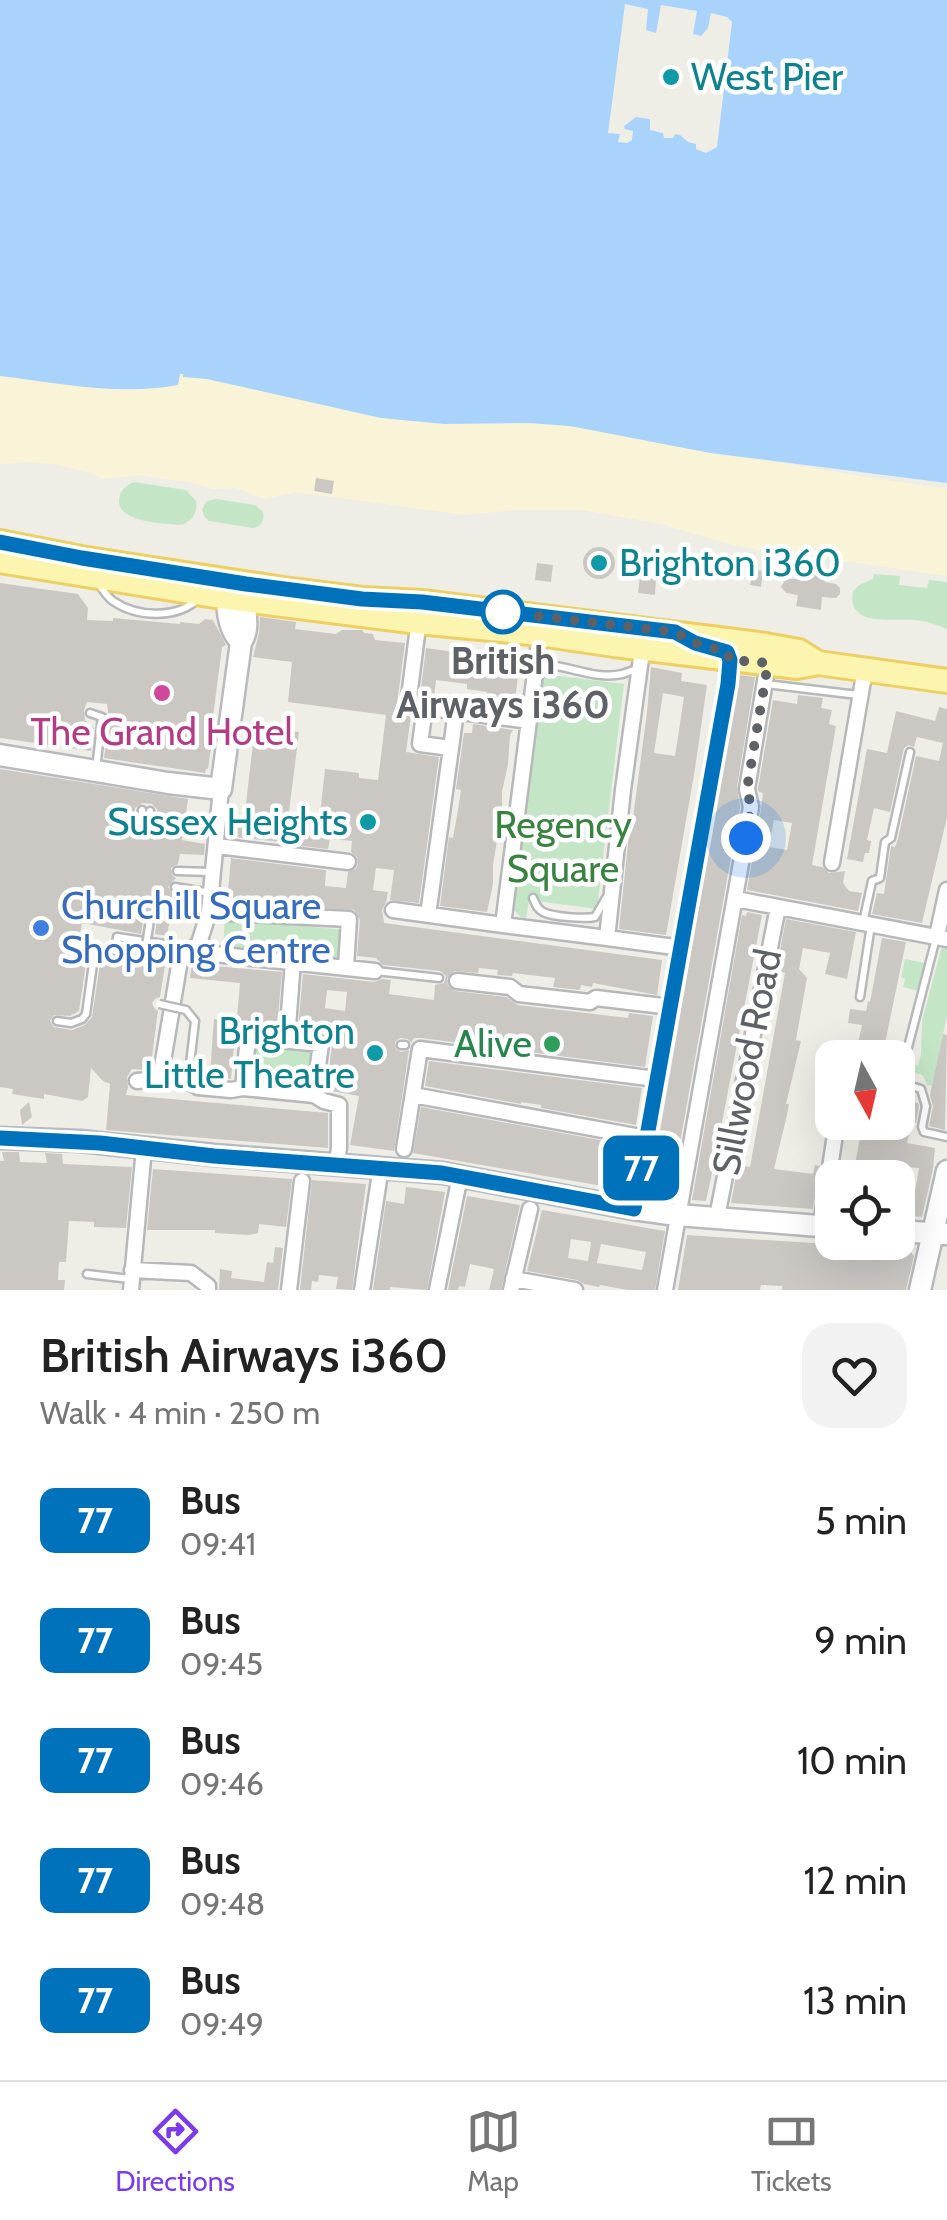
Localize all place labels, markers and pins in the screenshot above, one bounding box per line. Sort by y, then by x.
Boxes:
place label: West Pier [691,53,843,100]
marker: West Pier [660,66,682,88]
place label: Brighton i360 [619,539,841,586]
marker: Brighton i360 [588,552,610,574]
marker: British Airways i360 [482,591,524,633]
place label: British Airways i360 [396,637,610,728]
marker: The Grand Hotel [151,682,173,704]
place label: The Grand Hotel [31,708,293,755]
place label: Sussex Heights [107,798,348,845]
marker: Sussex Heights [357,811,379,833]
place label: Churchill Square Shopping Centre [61,882,331,973]
marker: Churchill Square Shopping Centre [30,917,52,939]
place label: Brighton Little Theatre [144,1007,355,1098]
place label: Alive [454,1020,532,1067]
marker: Alive [541,1033,563,1055]
marker: Brighton Little Theatre [364,1042,386,1064]

